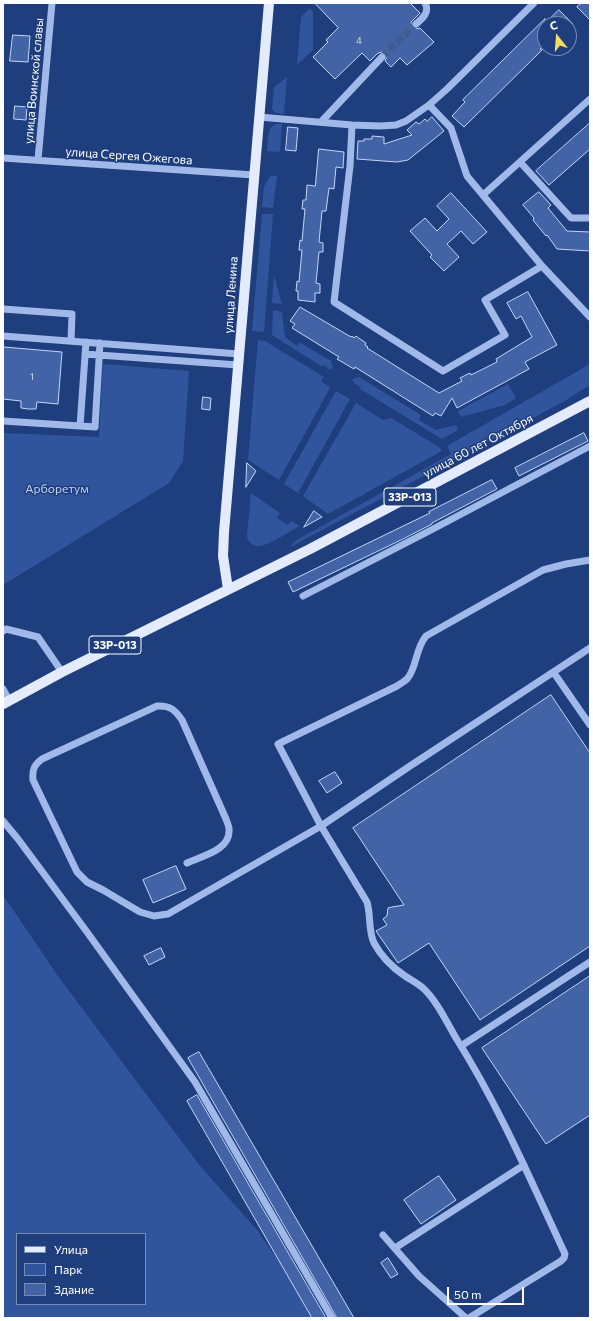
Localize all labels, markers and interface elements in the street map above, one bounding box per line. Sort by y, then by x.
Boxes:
north arrow [537,16,577,56]
street label: улица Воинской славы [21,17,47,145]
text: С [548,18,559,32]
house number: 4 [356,35,362,47]
street label: улица Сергея Ожегова [65,144,193,168]
street label: улица Ленина [221,256,241,334]
house number: 1 [30,371,34,383]
street label: улица 60 лет Октября [421,411,535,481]
park label: Арборетум [25,482,89,496]
road number: 33Р-013 [384,488,436,506]
road number: 33Р-013 [89,636,141,654]
legend [16,1233,146,1305]
text: Улица [54,1242,88,1256]
text: Парк [54,1262,83,1276]
scale bar [449,1279,526,1305]
text: Здание [54,1282,94,1296]
text: 50 m [454,1287,482,1301]

